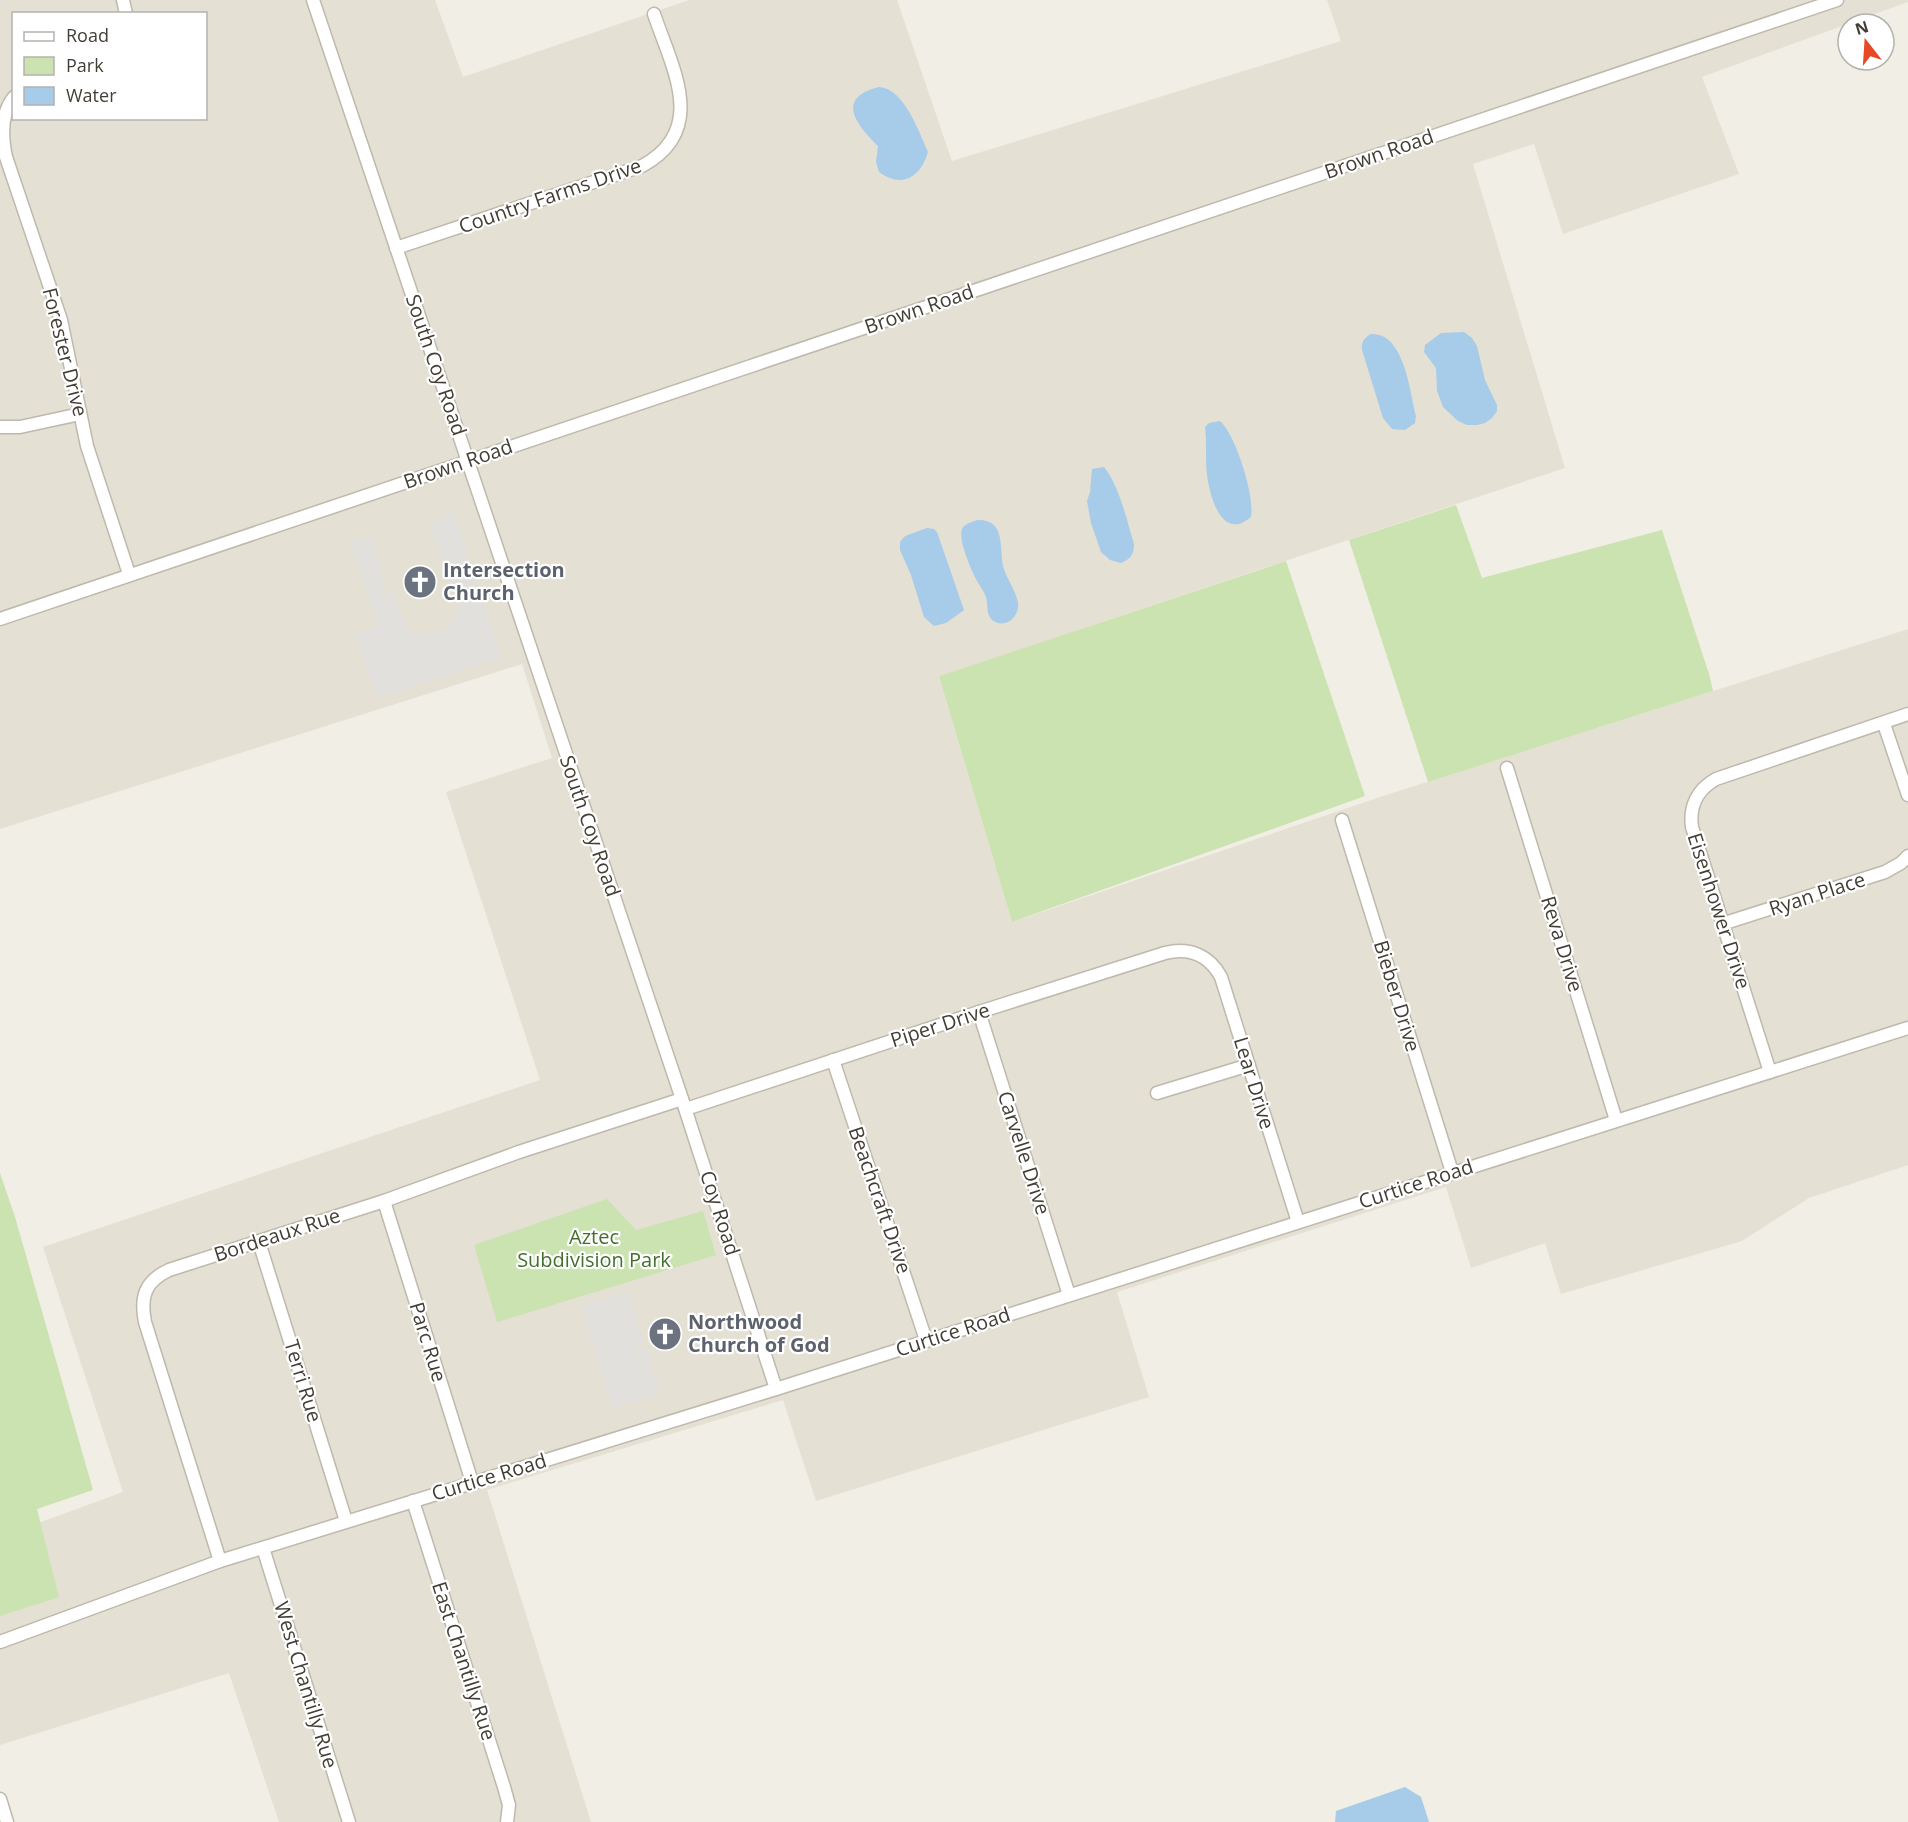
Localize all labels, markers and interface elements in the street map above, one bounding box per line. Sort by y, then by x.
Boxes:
legend [12,12,207,120]
north arrow [1836,12,1896,72]
text: N [1852,15,1871,40]
text: Road [66,23,109,47]
text: Park [66,53,104,77]
text: Water [66,83,117,107]
street label: Brown Road [1321,122,1437,185]
street label: Country Farms Drive [455,152,645,239]
street label: Brown Road [861,277,977,340]
street label: Forester Drive [36,285,95,419]
street label: South Coy Road [400,291,473,439]
street label: Brown Road [400,432,516,495]
place label: Intersection Church [443,556,565,606]
church icon: Intersection Church [402,564,438,600]
street label: South Coy Road [554,752,627,900]
street label: Eisenhower Drive [1682,829,1757,992]
street label: Ryan Place [1765,865,1869,922]
street label: Reva Drive [1535,893,1590,995]
street label: Bieber Drive [1368,937,1427,1055]
street label: Piper Drive [887,996,993,1053]
street label: Lear Drive [1228,1033,1281,1132]
street label: Carvelle Drive [992,1088,1057,1218]
street label: Beachcraft Drive [843,1123,918,1277]
street label: Curtice Road [1355,1152,1477,1215]
street label: Coy Road [694,1167,747,1259]
street label: Bordeaux Rue [210,1201,344,1268]
park label: Aztec Subdivision Park [517,1223,671,1273]
street label: Parc Rue [404,1299,453,1385]
street label: Curtice Road [892,1300,1014,1363]
place label: Northwood Church of God [688,1308,830,1358]
church icon: Northwood Church of God [647,1316,683,1352]
street label: Terri Rue [278,1336,329,1425]
street label: Curtice Road [428,1446,550,1507]
street label: East Chantilly Rue [426,1578,503,1744]
street label: West Chantilly Rue [268,1598,345,1772]

